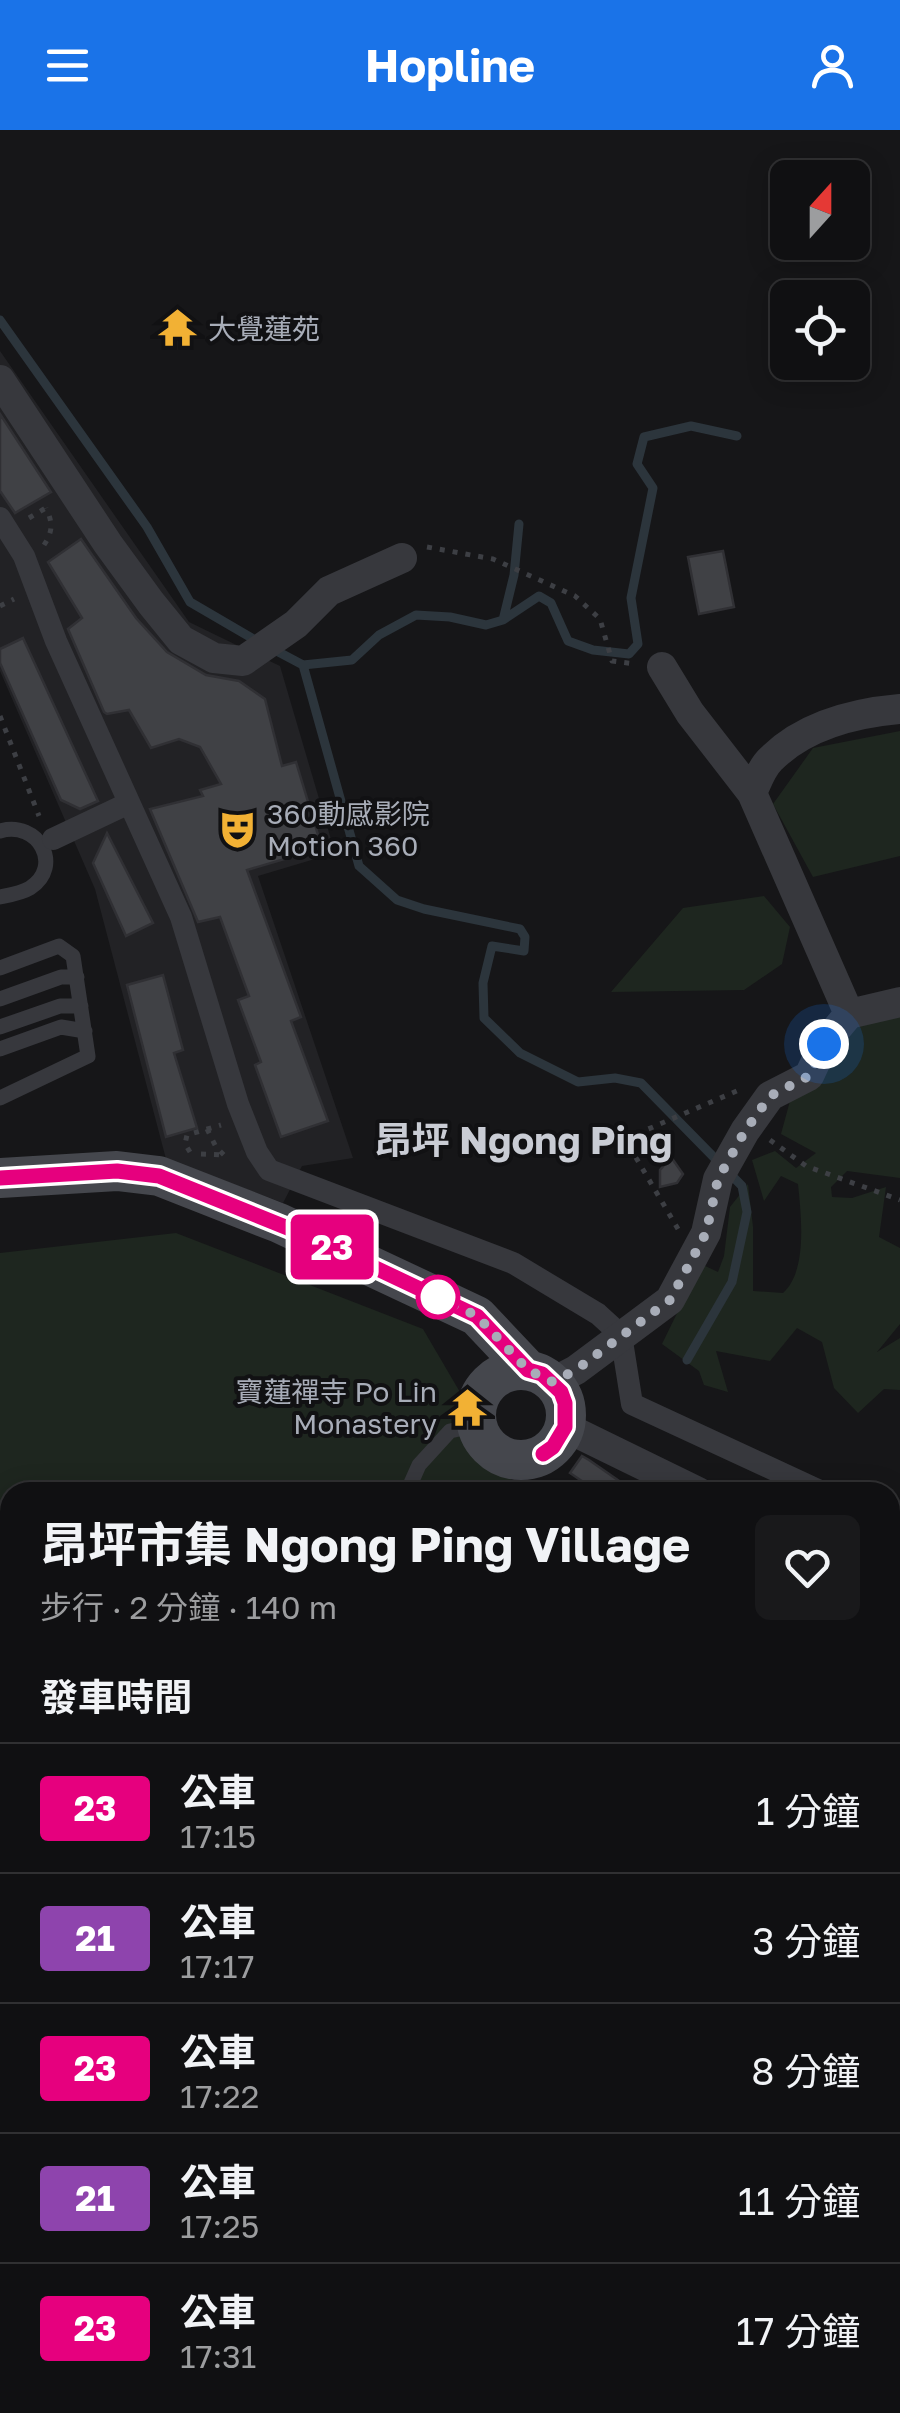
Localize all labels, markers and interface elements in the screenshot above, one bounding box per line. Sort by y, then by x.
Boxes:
icon: menu [40,38,95,93]
text: Hopline [365,38,535,92]
icon: person [805,38,860,93]
north arrow [770,160,870,260]
map controls [770,160,870,380]
button: locate [770,280,870,380]
temple icon: 大覺蓮苑 [157,307,199,349]
place label: 大覺蓮苑 [208,312,320,345]
place label: 360動感影院 Motion 360 [267,797,430,862]
theatre icon: 360動感影院 Motion 360 [216,808,258,850]
your location [799,1019,849,1069]
district label: 昂坪 Ngong Ping [374,1117,672,1163]
line badge: 23 [287,1214,377,1280]
text: 23 [311,1226,353,1268]
unlabelled marker [417,1276,459,1318]
place label: 寶蓮禪寺 Po Lin Monastery [235,1375,437,1440]
temple icon: 寶蓮禪寺 Po Lin Monastery [446,1386,488,1428]
text: 昂坪市集 Ngong Ping Village [40,1515,690,1573]
button: heart [755,1515,860,1620]
text: 步行 · 2 分鐘 · 140 m [40,1588,337,1626]
text: 發車時間 [40,1674,192,1719]
text: 公車 [180,1769,256,1814]
text: 23 [74,1787,116,1829]
text: 1 分鐘 [756,1788,860,1833]
text: 17:15 [180,1817,256,1855]
text: 公車 [180,1899,256,1944]
text: 21 [75,1917,115,1959]
text: 3 分鐘 [752,1918,860,1963]
text: 17:17 [180,1947,255,1985]
text: 公車 [180,2029,256,2074]
text: 23 [74,2047,116,2089]
text: 8 分鐘 [751,2048,860,2093]
text: 17:22 [180,2077,259,2115]
text: 公車 [180,2159,256,2204]
text: 21 [75,2177,115,2219]
text: 11 分鐘 [738,2178,860,2223]
text: 17:25 [180,2207,259,2245]
text: 公車 [180,2289,256,2334]
text: 23 [74,2307,116,2349]
text: 17 分鐘 [736,2308,860,2353]
text: 17:31 [180,2337,256,2375]

